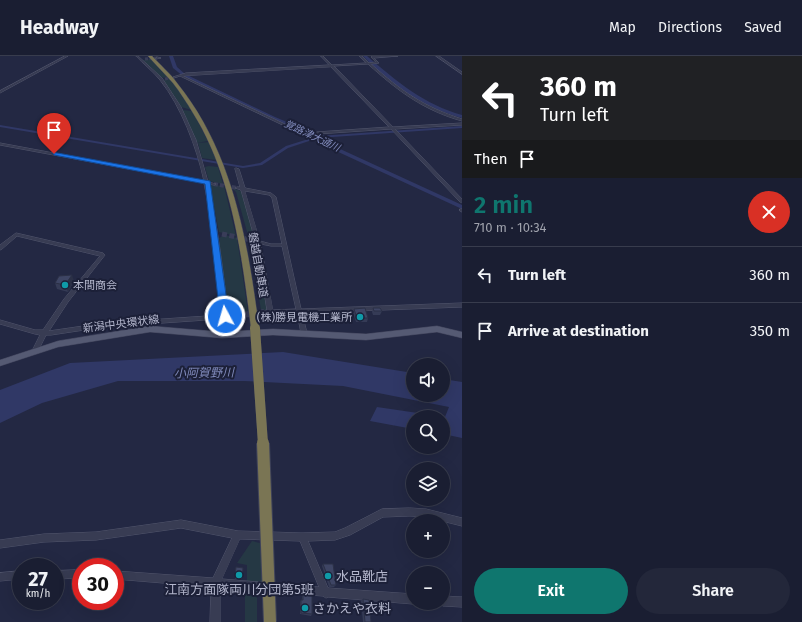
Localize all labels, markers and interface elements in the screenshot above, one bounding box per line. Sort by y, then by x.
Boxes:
text: Headway [20,16,99,39]
text: Map [609,19,636,36]
text: Directions [658,19,722,36]
text: Saved [744,19,782,36]
text: 360 m [540,70,617,103]
icon: left [474,72,526,124]
text: Turn left [540,104,609,126]
pin [37,113,71,154]
water label: 覚路津大通川 [282,118,343,155]
icon: arrive [43,119,65,141]
icon: arrive [516,148,538,170]
text: Then [474,150,508,168]
text: 2 min [474,191,533,219]
button: close [748,191,790,233]
text: 710 m · 10:34 [474,220,546,235]
street label: 磐越自動車道 [246,231,270,299]
icon: left [474,264,496,286]
text: Turn left [508,266,566,284]
text: 360 m [749,266,790,284]
place label: 本間商会 [73,279,117,292]
marker: 本間商会 [60,280,70,290]
position arrow [204,295,246,337]
place label: (株)勝見電機工業所 [257,311,353,324]
marker: (株)勝見電機工業所 [355,312,365,322]
street label: 新潟中央環状線 [82,313,160,335]
icon: arrive [474,320,496,342]
text: Arrive at destination [508,322,649,340]
text: 350 m [750,322,790,340]
map controls [406,358,450,610]
button: sound [406,358,450,402]
water label: 小阿賀野川 [174,365,236,381]
button: search [406,410,450,454]
button: layers [406,462,450,506]
button: + [406,514,450,558]
speed limit sign: 30 [72,558,124,610]
button: − [406,566,450,610]
text: 27 [28,567,48,591]
button: Exit [474,568,628,614]
button: Share [636,568,790,614]
place label: 水品靴店 [336,569,388,584]
marker: 江南方面隊両川分団第5班 [234,570,244,580]
marker: 水品靴店 [323,571,333,581]
place label: 江南方面隊両川分団第5班 [164,582,314,597]
text: km/h [26,588,50,600]
place label: さかえや衣料 [313,601,391,616]
marker: さかえや衣料 [300,603,310,613]

